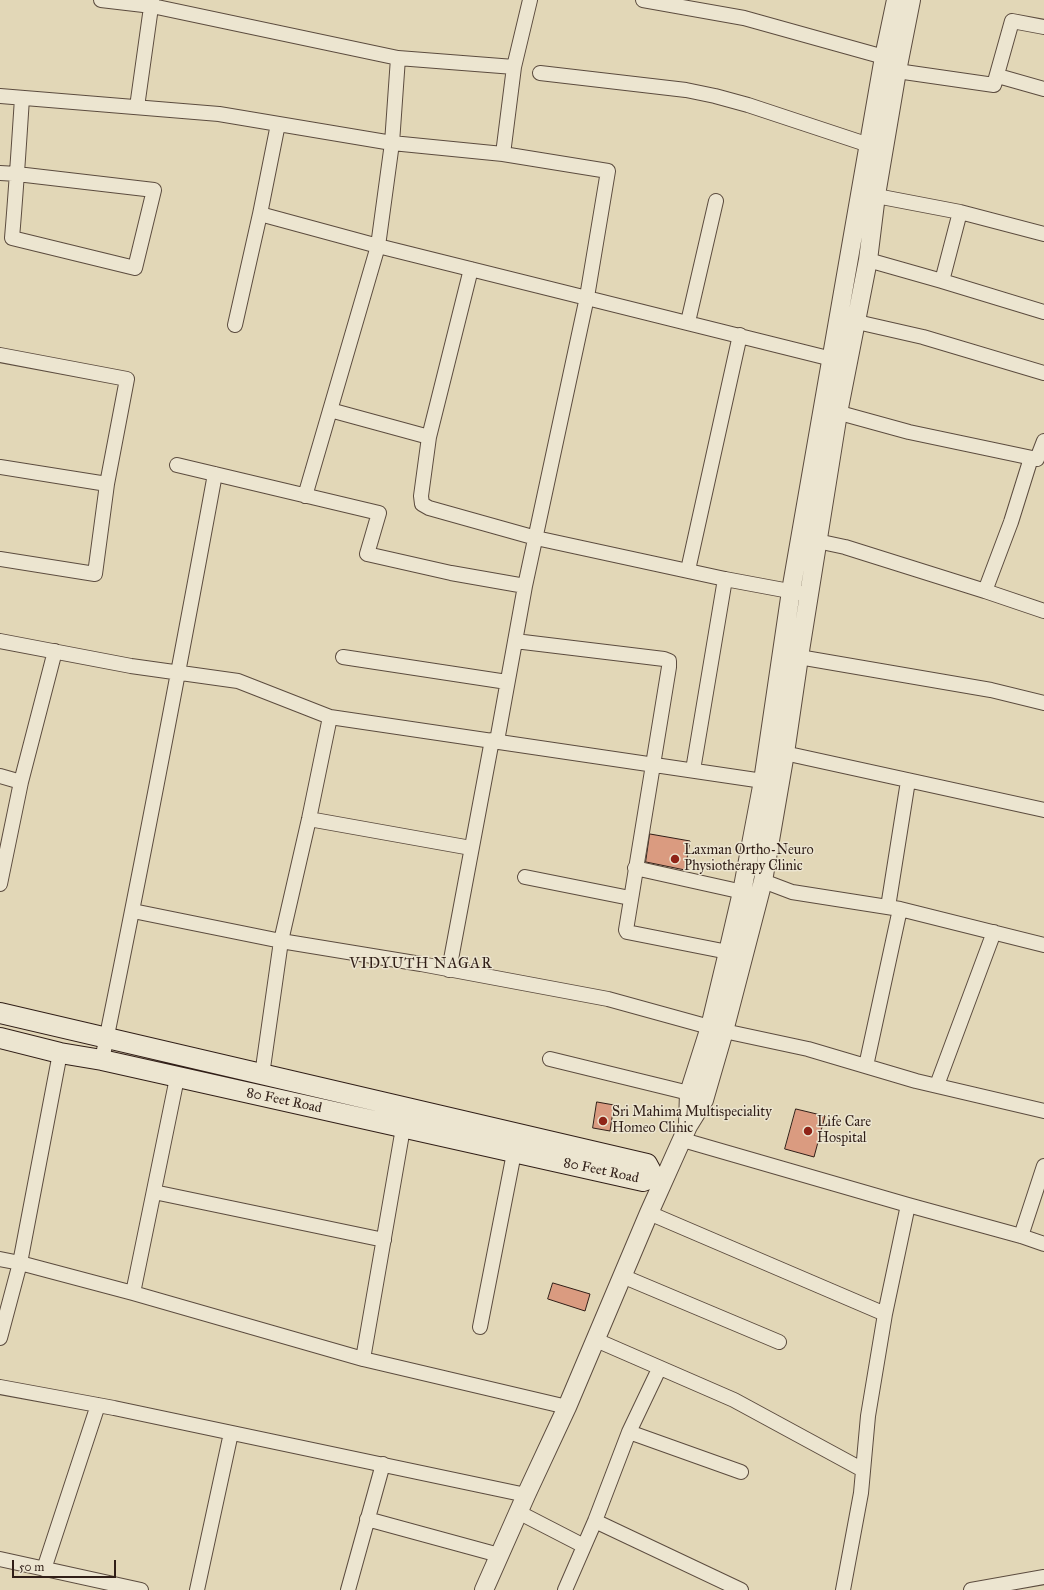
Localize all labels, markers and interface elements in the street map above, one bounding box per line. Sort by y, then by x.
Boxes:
place label: Laxman Ortho-Neuro Physiotherapy Clinic [684,843,814,876]
marker: Laxman Ortho-Neuro Physiotherapy Clinic [669,853,681,865]
district label: VIDYUTH NAGAR [349,955,493,973]
street label: 80 Feet Road [245,1085,323,1117]
place label: Sri Mahima Multispeciality Homeo Clinic [612,1105,772,1138]
marker: Sri Mahima Multispeciality Homeo Clinic [597,1115,609,1127]
place label: Life Care Hospital [817,1115,871,1148]
marker: Life Care Hospital [802,1125,814,1137]
street label: 80 Feet Road [562,1155,640,1187]
scale bar [14,1552,118,1578]
text: 50 m [19,1560,44,1574]

